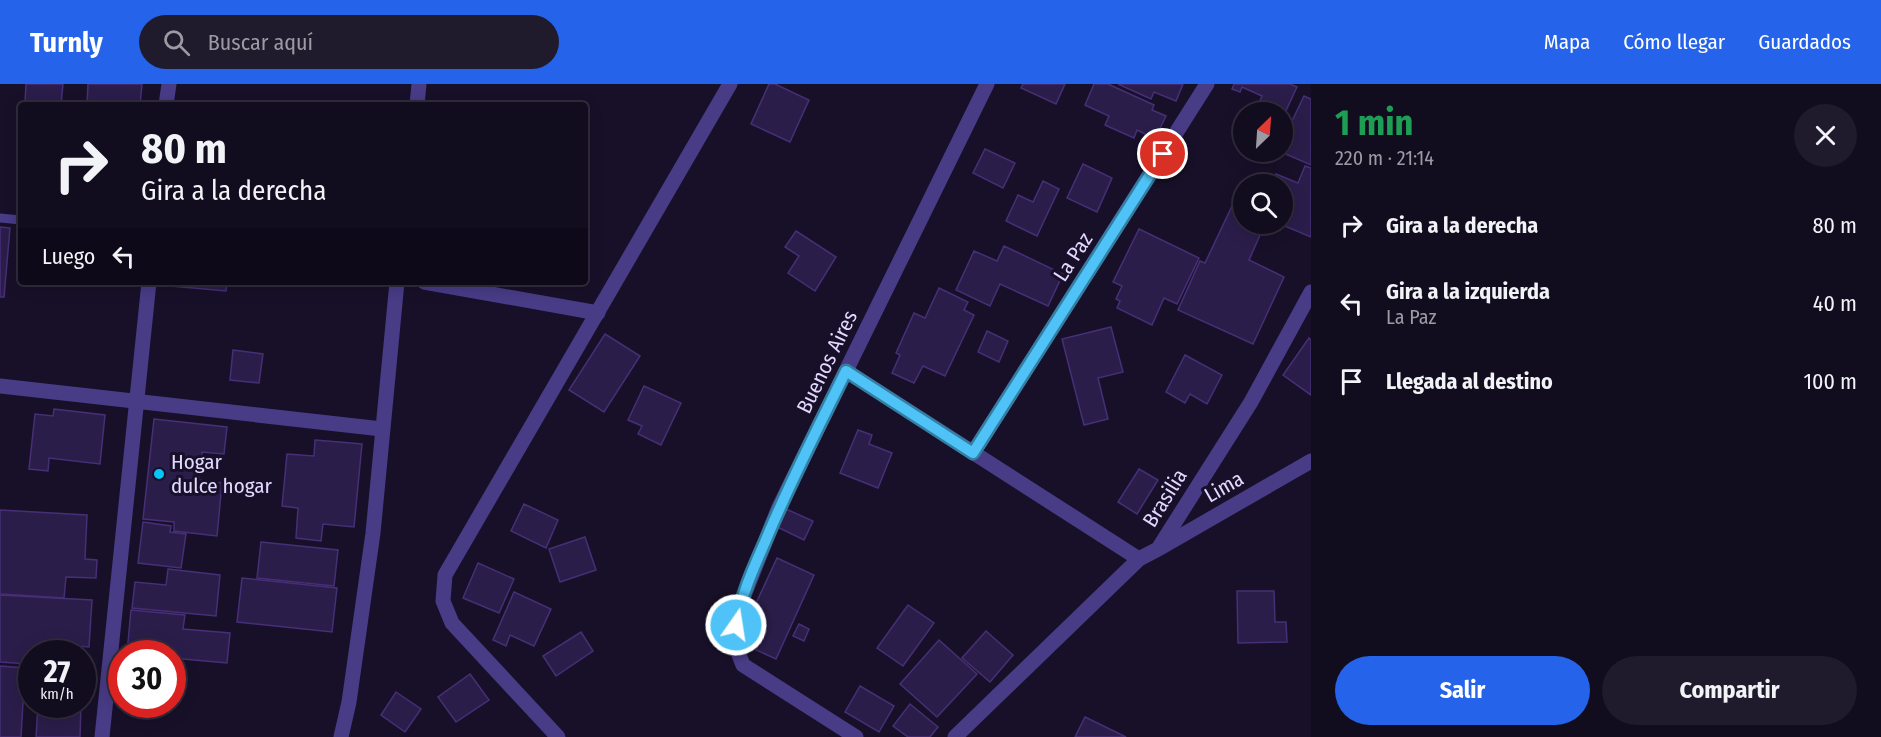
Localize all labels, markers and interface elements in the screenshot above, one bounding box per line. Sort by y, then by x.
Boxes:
search box [139,15,559,69]
text: Turnly [30,26,103,59]
icon: search [160,26,193,59]
text: Buscar aquí [208,29,313,56]
text: Mapa [1544,29,1590,55]
text: Cómo llegar [1623,29,1725,55]
text: Guardados [1758,29,1851,55]
text: 1 min [1335,101,1413,145]
north arrow [1233,102,1293,162]
map controls [1233,102,1293,234]
button: close [1794,104,1857,167]
text: 80 m [141,124,227,174]
icon: right [42,126,120,204]
pin [1137,128,1188,179]
icon: arrive [1146,137,1179,170]
text: 220 m · 21:14 [1335,146,1434,170]
button: search [1233,174,1293,234]
text: Gira a la derecha [141,175,326,207]
icon: right [1335,209,1368,242]
text: Gira a la derecha [1386,212,1538,239]
text: 80 m [1812,212,1857,239]
street label: La Paz [1048,228,1098,286]
icon: left [107,240,140,273]
text: Luego [42,243,95,270]
text: Gira a la izquierda [1386,278,1550,305]
icon: left [1335,287,1368,320]
text: 40 m [1813,290,1857,317]
text: La Paz [1386,305,1436,329]
street label: Buenos Aires [791,306,863,418]
icon: arrive [1335,365,1368,398]
text: Llegada al destino [1386,368,1553,395]
text: 100 m [1803,368,1857,395]
place label: Hogar dulce hogar [171,449,272,499]
street label: Brasilia [1137,464,1193,532]
street label: Lima [1200,465,1248,509]
marker: Hogar dulce hogar [152,467,166,481]
position arrow [704,593,768,657]
speed limit sign: 30 [108,640,186,718]
text: 27 [44,654,70,690]
button: Salir [1335,656,1590,725]
button: Compartir [1602,656,1857,725]
text: km/h [40,685,74,703]

